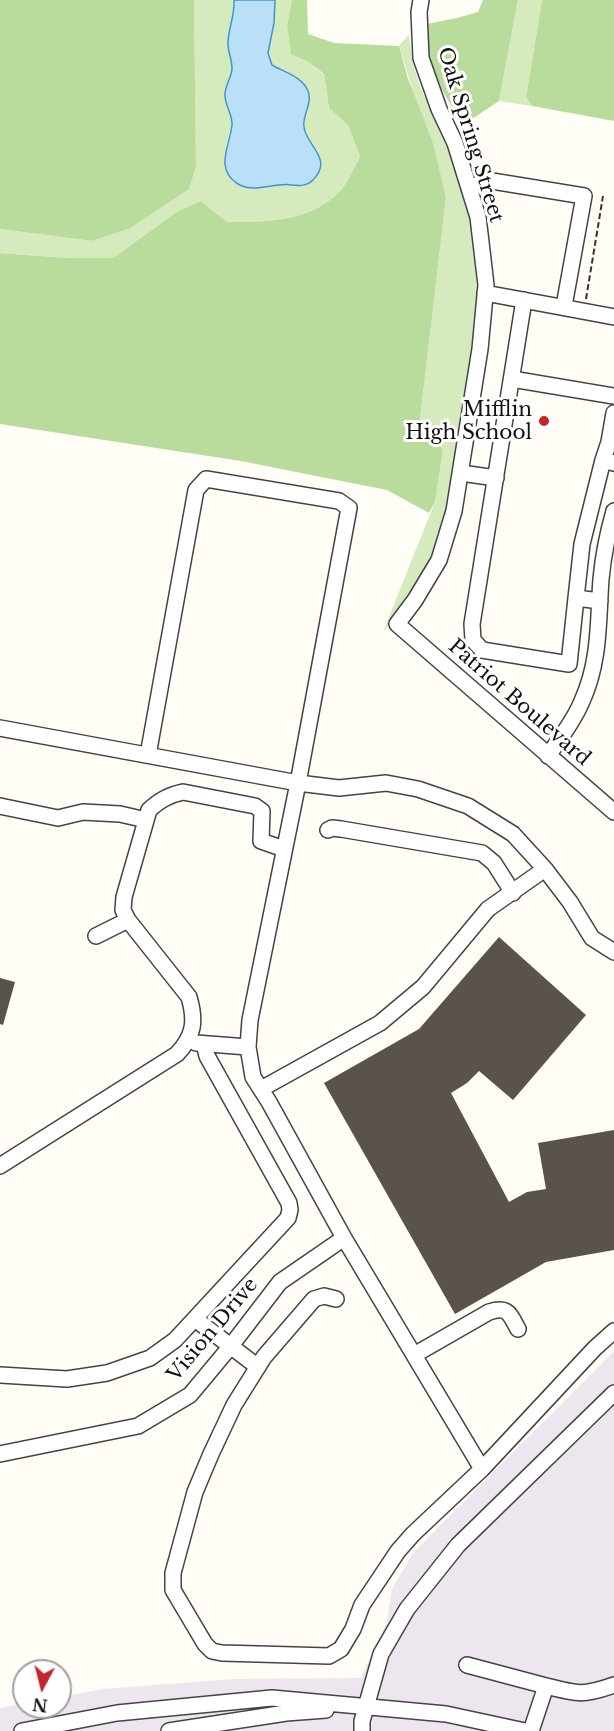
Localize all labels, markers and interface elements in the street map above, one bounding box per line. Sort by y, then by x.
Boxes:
street label: Oak Spring Street [432,44,508,226]
place label: Mifflin High School [405,398,532,445]
marker: Mifflin High School [537,414,551,428]
street label: Patriot Boulevard [443,635,595,771]
street label: Vision Drive [163,1273,263,1387]
north arrow [12,1659,72,1719]
text: N [31,1694,49,1716]

